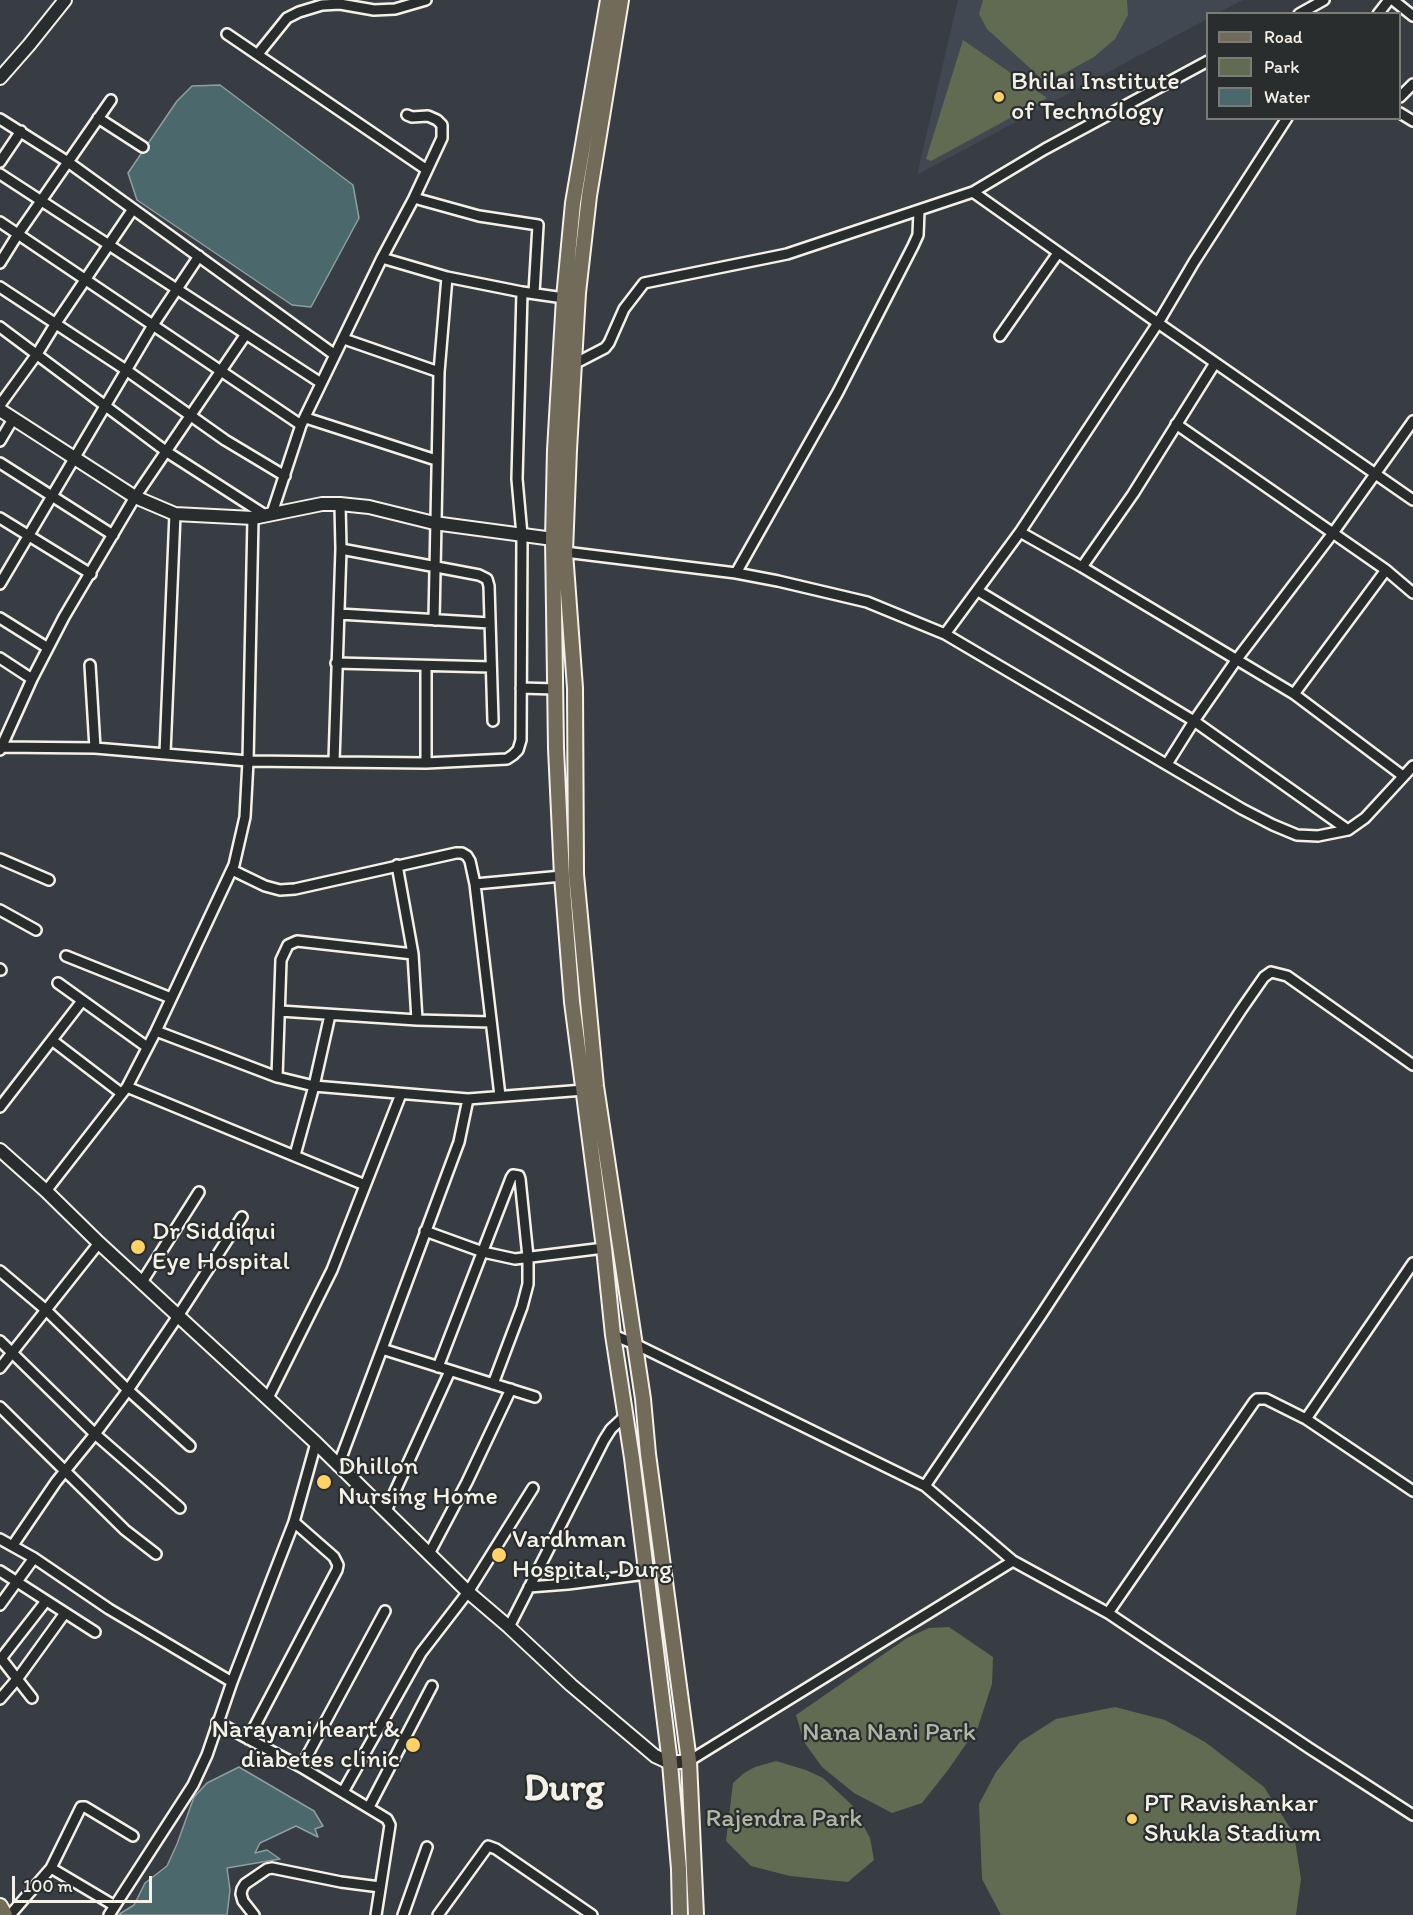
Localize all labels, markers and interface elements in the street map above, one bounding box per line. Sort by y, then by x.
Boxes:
legend [1206,12,1401,120]
text: Road [1264,26,1303,48]
text: Park [1264,56,1299,78]
place label: Bhilai Institute of Technology [1011,66,1180,128]
text: Water [1264,86,1310,108]
marker: Bhilai Institute of Technology [992,90,1006,104]
place label: Dr Siddiqui Eye Hospital [152,1216,290,1278]
marker: Dr Siddiqui Eye Hospital [129,1238,147,1256]
place label: Dhillon Nursing Home [338,1451,498,1512]
marker: Dhillon Nursing Home [315,1473,333,1491]
place label: Vardhman Hospital, Durg [512,1524,672,1586]
marker: Vardhman Hospital, Durg [490,1546,508,1564]
place label: Narayani heart & diabetes clinic [211,1714,400,1775]
park label: Nana Nani Park [802,1717,976,1749]
marker: Narayani heart & diabetes clinic [404,1736,422,1754]
district label: Durg [524,1767,604,1813]
place label: PT Ravishankar Shukla Stadium [1144,1788,1321,1850]
park label: Rajendra Park [706,1803,862,1835]
marker: PT Ravishankar Shukla Stadium [1125,1812,1139,1826]
scale bar [15,1864,154,1902]
text: 100 m [23,1875,73,1897]

